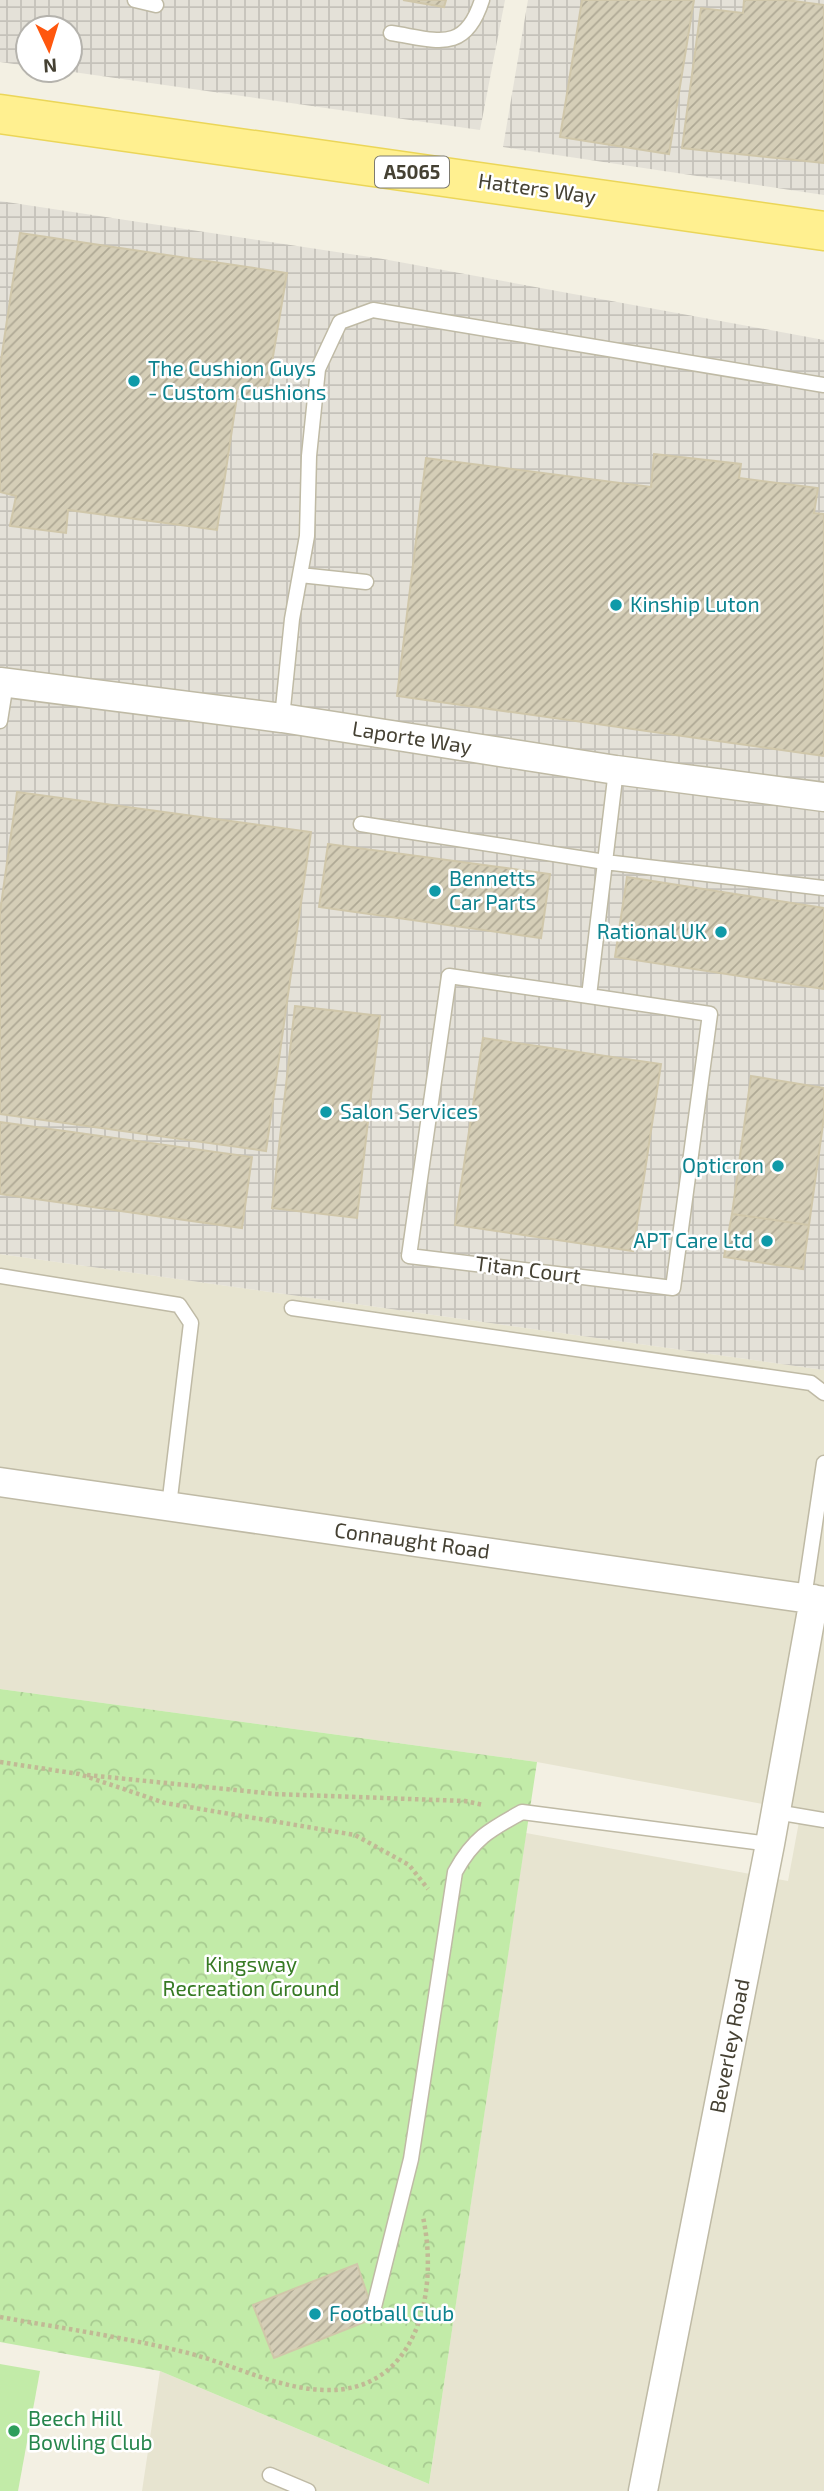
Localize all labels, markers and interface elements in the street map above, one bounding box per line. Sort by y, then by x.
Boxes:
north arrow [14,14,84,84]
text: N [43,55,58,78]
road number: A5065 [375,156,449,188]
street label: Hatters Way [477,167,598,208]
place label: The Cushion Guys - Custom Cushions [148,355,327,404]
marker: The Cushion Guys - Custom Cushions [126,373,142,389]
place label: Kinship Luton [630,591,760,616]
marker: Kinship Luton [608,597,624,613]
street label: Laporte Way [351,715,474,758]
place label: Bennetts Car Parts [449,865,536,914]
marker: Bennetts Car Parts [427,883,443,899]
place label: Rational UK [597,918,708,943]
marker: Rational UK [713,924,729,940]
place label: Salon Services [340,1098,478,1123]
marker: Salon Services [318,1104,334,1120]
place label: Opticron [682,1152,764,1177]
marker: Opticron [770,1158,786,1174]
place label: APT Care Ltd [633,1227,753,1252]
marker: APT Care Ltd [759,1233,775,1249]
street label: Titan Court [474,1250,582,1287]
street label: Connaught Road [333,1516,492,1563]
park label: Kingsway Recreation Ground [163,1951,339,2000]
street label: Beverley Road [703,1977,754,2115]
place label: Football Club [329,2300,454,2325]
marker: Football Club [307,2306,323,2322]
place label: Beech Hill Bowling Club [28,2405,152,2454]
marker: Beech Hill Bowling Club [6,2423,22,2439]

